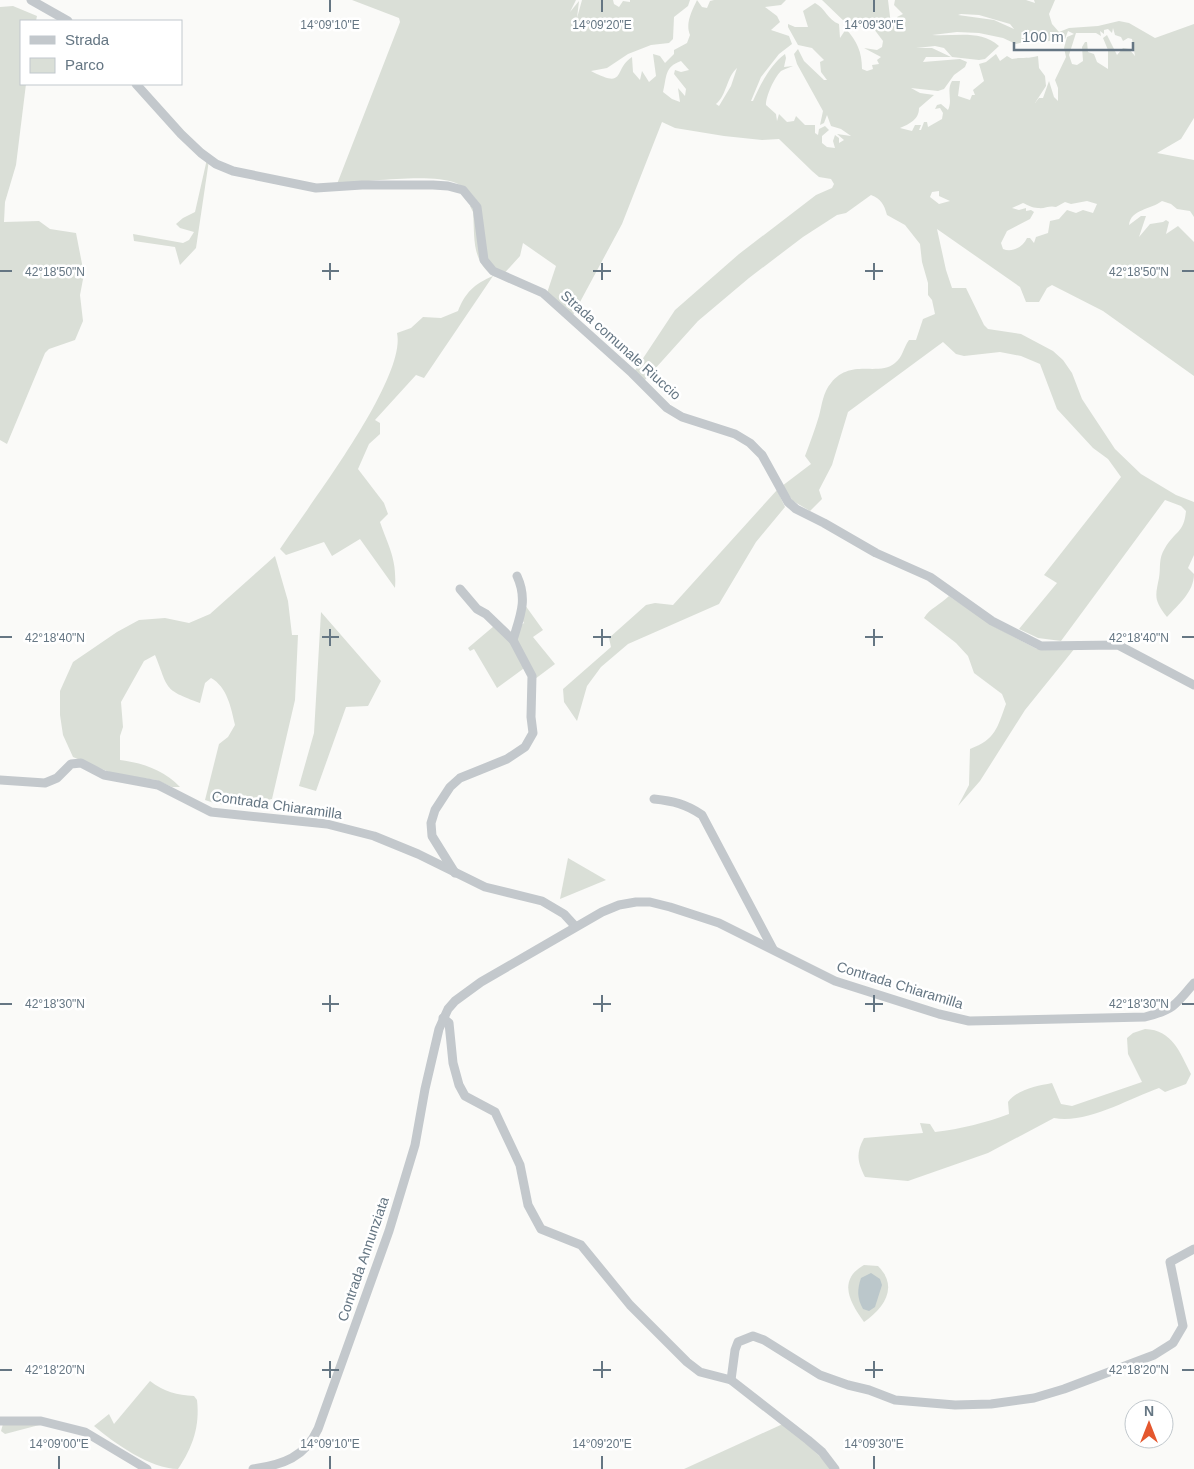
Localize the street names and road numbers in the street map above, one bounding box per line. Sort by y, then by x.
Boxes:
street label: Strada comunale Riuccio [558,287,684,403]
street label: Contrada Chiaramilla [211,788,343,822]
street label: Contrada Chiaramilla [835,958,965,1012]
street label: Contrada Annunziata [334,1194,392,1323]

